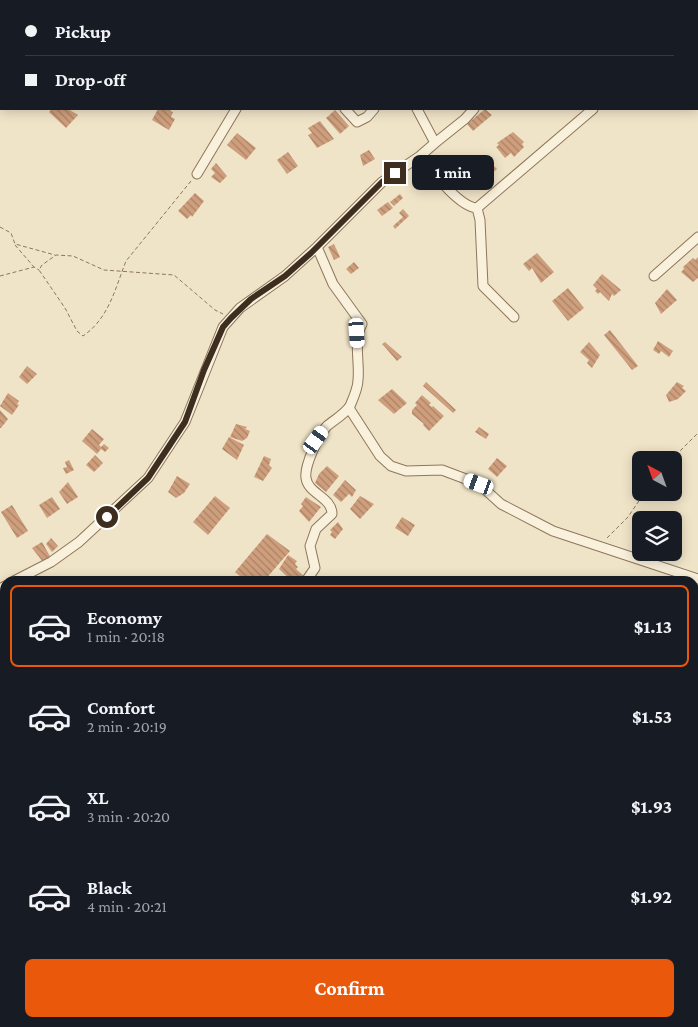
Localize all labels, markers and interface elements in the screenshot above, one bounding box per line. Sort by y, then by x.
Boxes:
text: Pickup [55,21,111,42]
text: Drop-off [55,69,126,90]
callout: 1 min [412,156,495,190]
route end [384,162,406,184]
text: 1 min [435,164,471,181]
car [348,318,365,348]
car [301,423,330,457]
north arrow [632,451,682,501]
map controls [632,451,682,561]
car [462,472,495,496]
route start [96,506,118,528]
button: layers [632,511,682,561]
icon: car [27,604,72,649]
text: Economy [87,607,162,628]
text: $1.13 [634,616,672,637]
text: 1 min · 20:18 [87,628,165,645]
icon: car [27,694,72,739]
text: Comfort [87,697,155,718]
text: $1.53 [632,706,672,727]
text: 2 min · 20:19 [87,718,167,735]
icon: car [27,784,72,829]
text: XL [87,787,109,808]
text: $1.93 [631,796,672,817]
text: 3 min · 20:20 [87,808,170,825]
icon: car [27,874,72,919]
text: Black [87,877,132,898]
text: $1.92 [630,886,672,907]
text: 4 min · 20:21 [87,898,167,915]
button: Confirm [25,959,674,1017]

